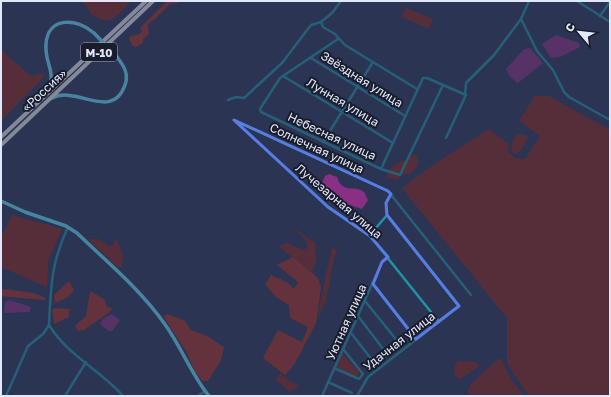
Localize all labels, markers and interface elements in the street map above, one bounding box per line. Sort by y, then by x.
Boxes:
north arrow [559,12,599,52]
text: С [562,20,577,34]
road number: М-10 [81,43,117,61]
street label: Звёздная улица [318,48,406,110]
street label: «Россия» [19,65,70,114]
street label: Лунная улица [304,75,382,129]
street label: Небесная улица [285,109,379,163]
street label: Солнечная улица [267,120,367,176]
street label: Лучезарная улица [293,160,385,242]
street label: Уютная улица [323,282,369,362]
street label: Удачная улица [360,308,438,374]

